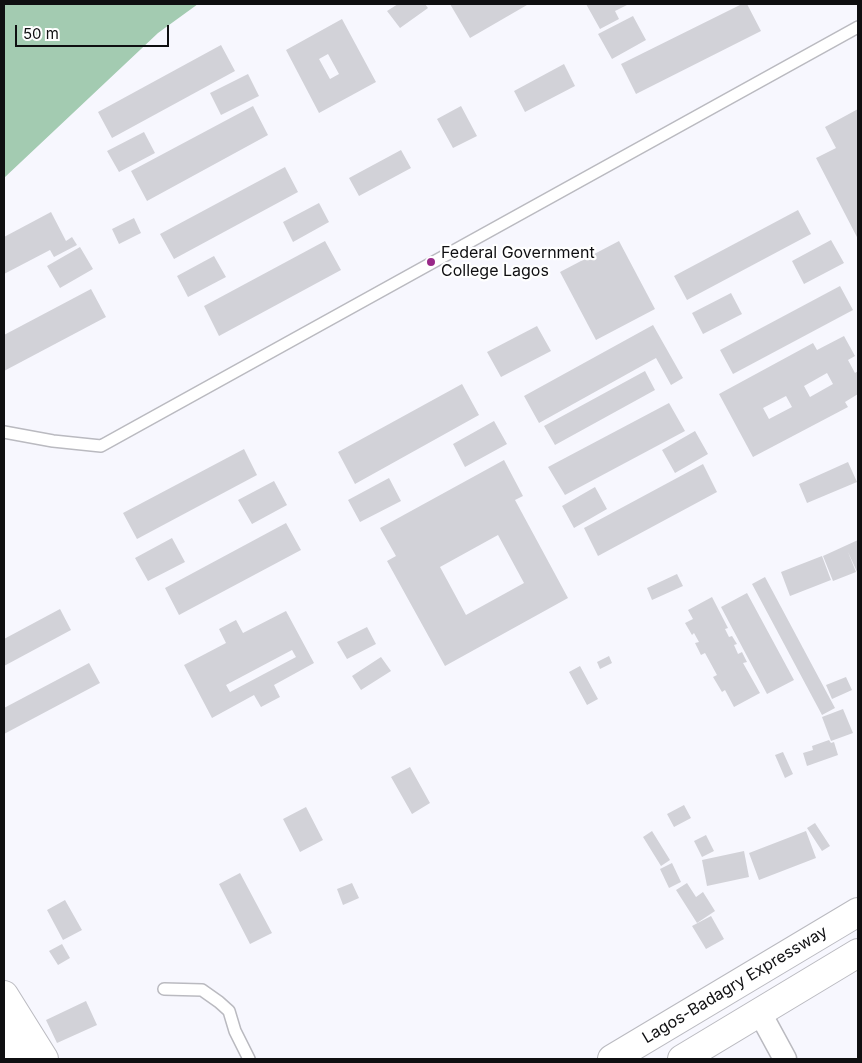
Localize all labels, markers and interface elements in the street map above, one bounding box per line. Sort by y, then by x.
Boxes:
scale bar [18,15,171,47]
text: 50 m [23,24,59,43]
place label: Federal Government College Lagos [441,243,595,281]
marker: Federal Government College Lagos [425,256,437,268]
street label: Lagos-Badagry Expressway [639,922,831,1048]

